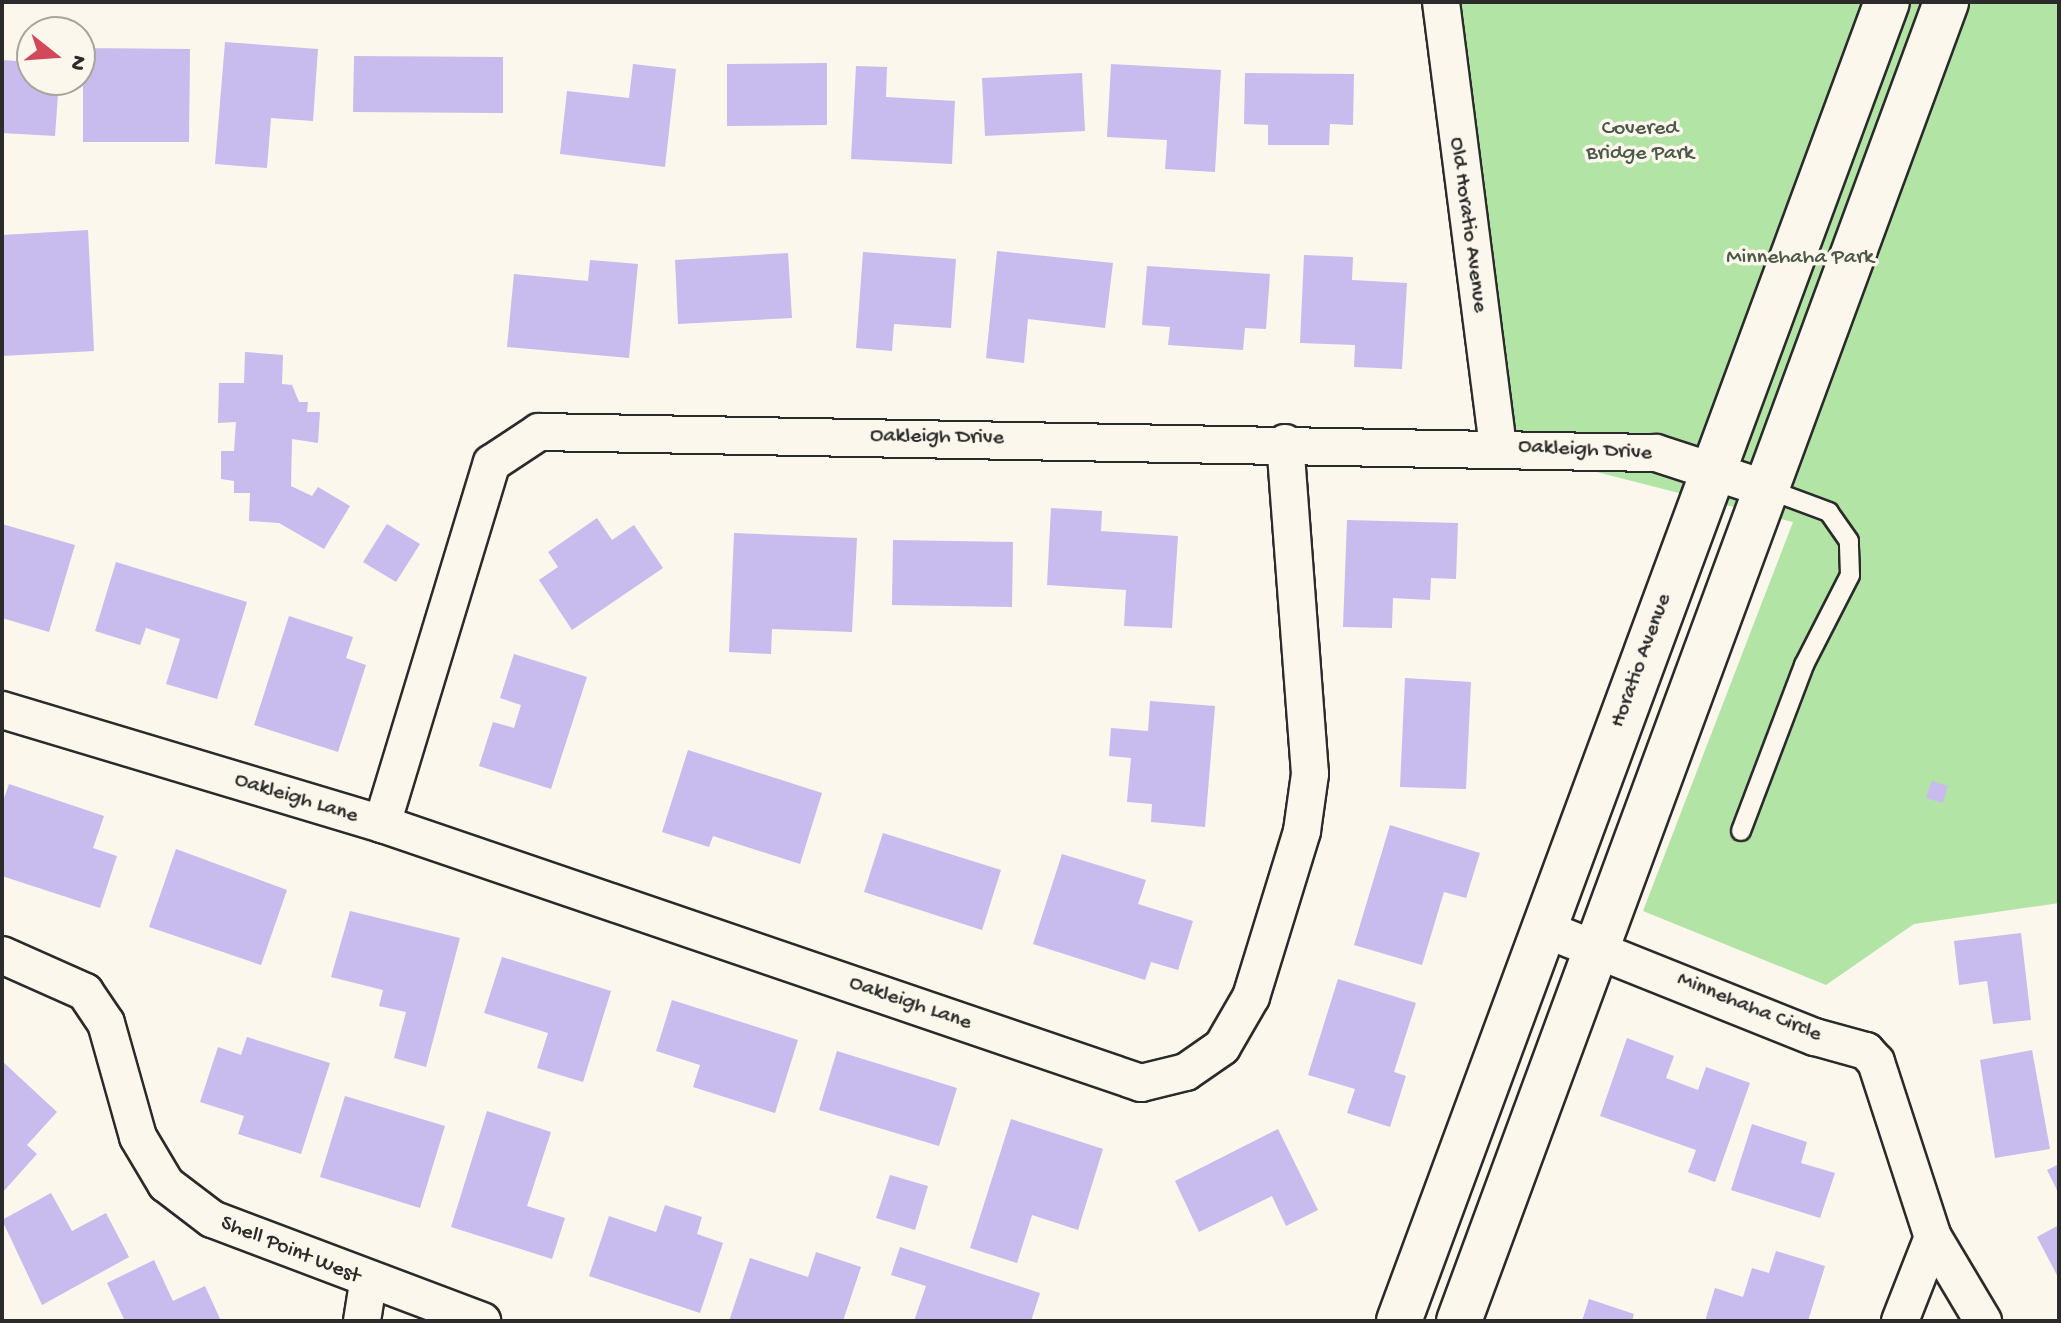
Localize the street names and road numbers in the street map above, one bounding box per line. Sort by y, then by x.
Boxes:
street label: Old Horatio Avenue [1442,136,1492,314]
street label: Oakleigh Drive [870,424,1004,452]
street label: Oakleigh Drive [1518,434,1652,468]
street label: Horatio Avenue [1606,590,1678,732]
street label: Oakleigh Lane [231,768,361,830]
street label: Minnehaha Circle [1673,967,1825,1049]
street label: Oakleigh Lane [845,971,975,1037]
street label: Shell Point West [216,1211,364,1291]

